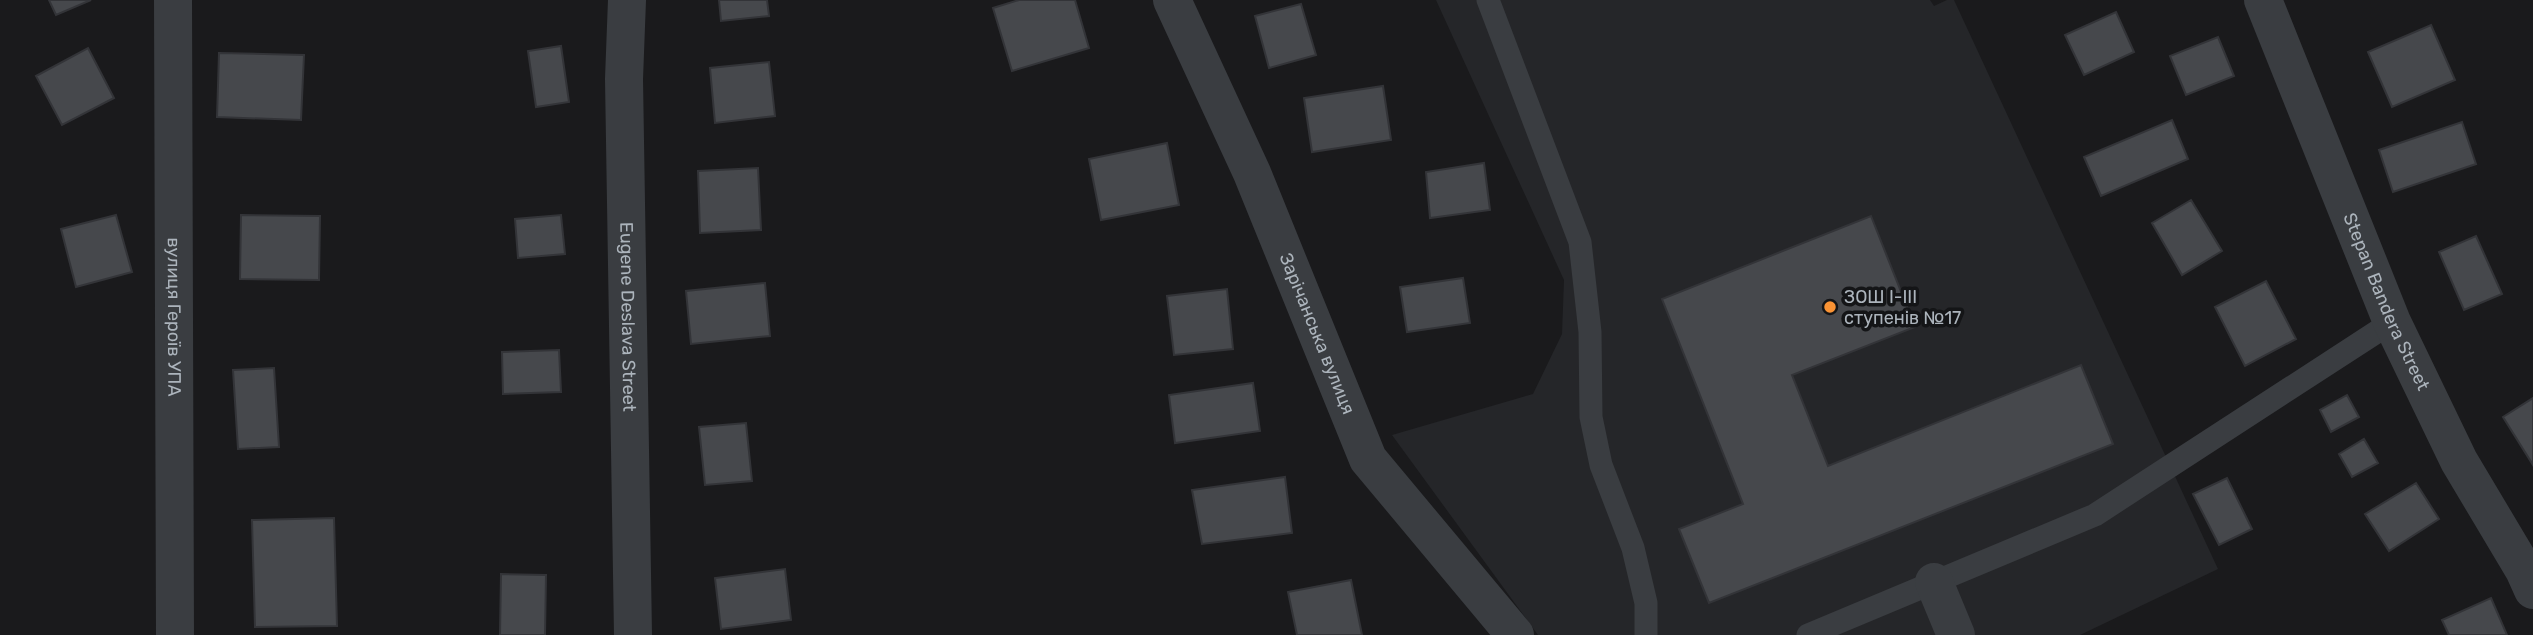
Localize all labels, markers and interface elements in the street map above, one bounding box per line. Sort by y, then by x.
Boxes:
street label: Stepan Bandera Street [2338,210,2434,394]
street label: Eugene Deslava Street [615,222,640,412]
street label: вулиця Героїв УПА [163,237,185,397]
street label: Зарічанська вулиця [1275,250,1360,417]
place label: ЗОШ І-ІІІ ступенів №17 [1844,286,1961,329]
marker: ЗОШ І-ІІІ ступенів №17 [1822,299,1838,315]

